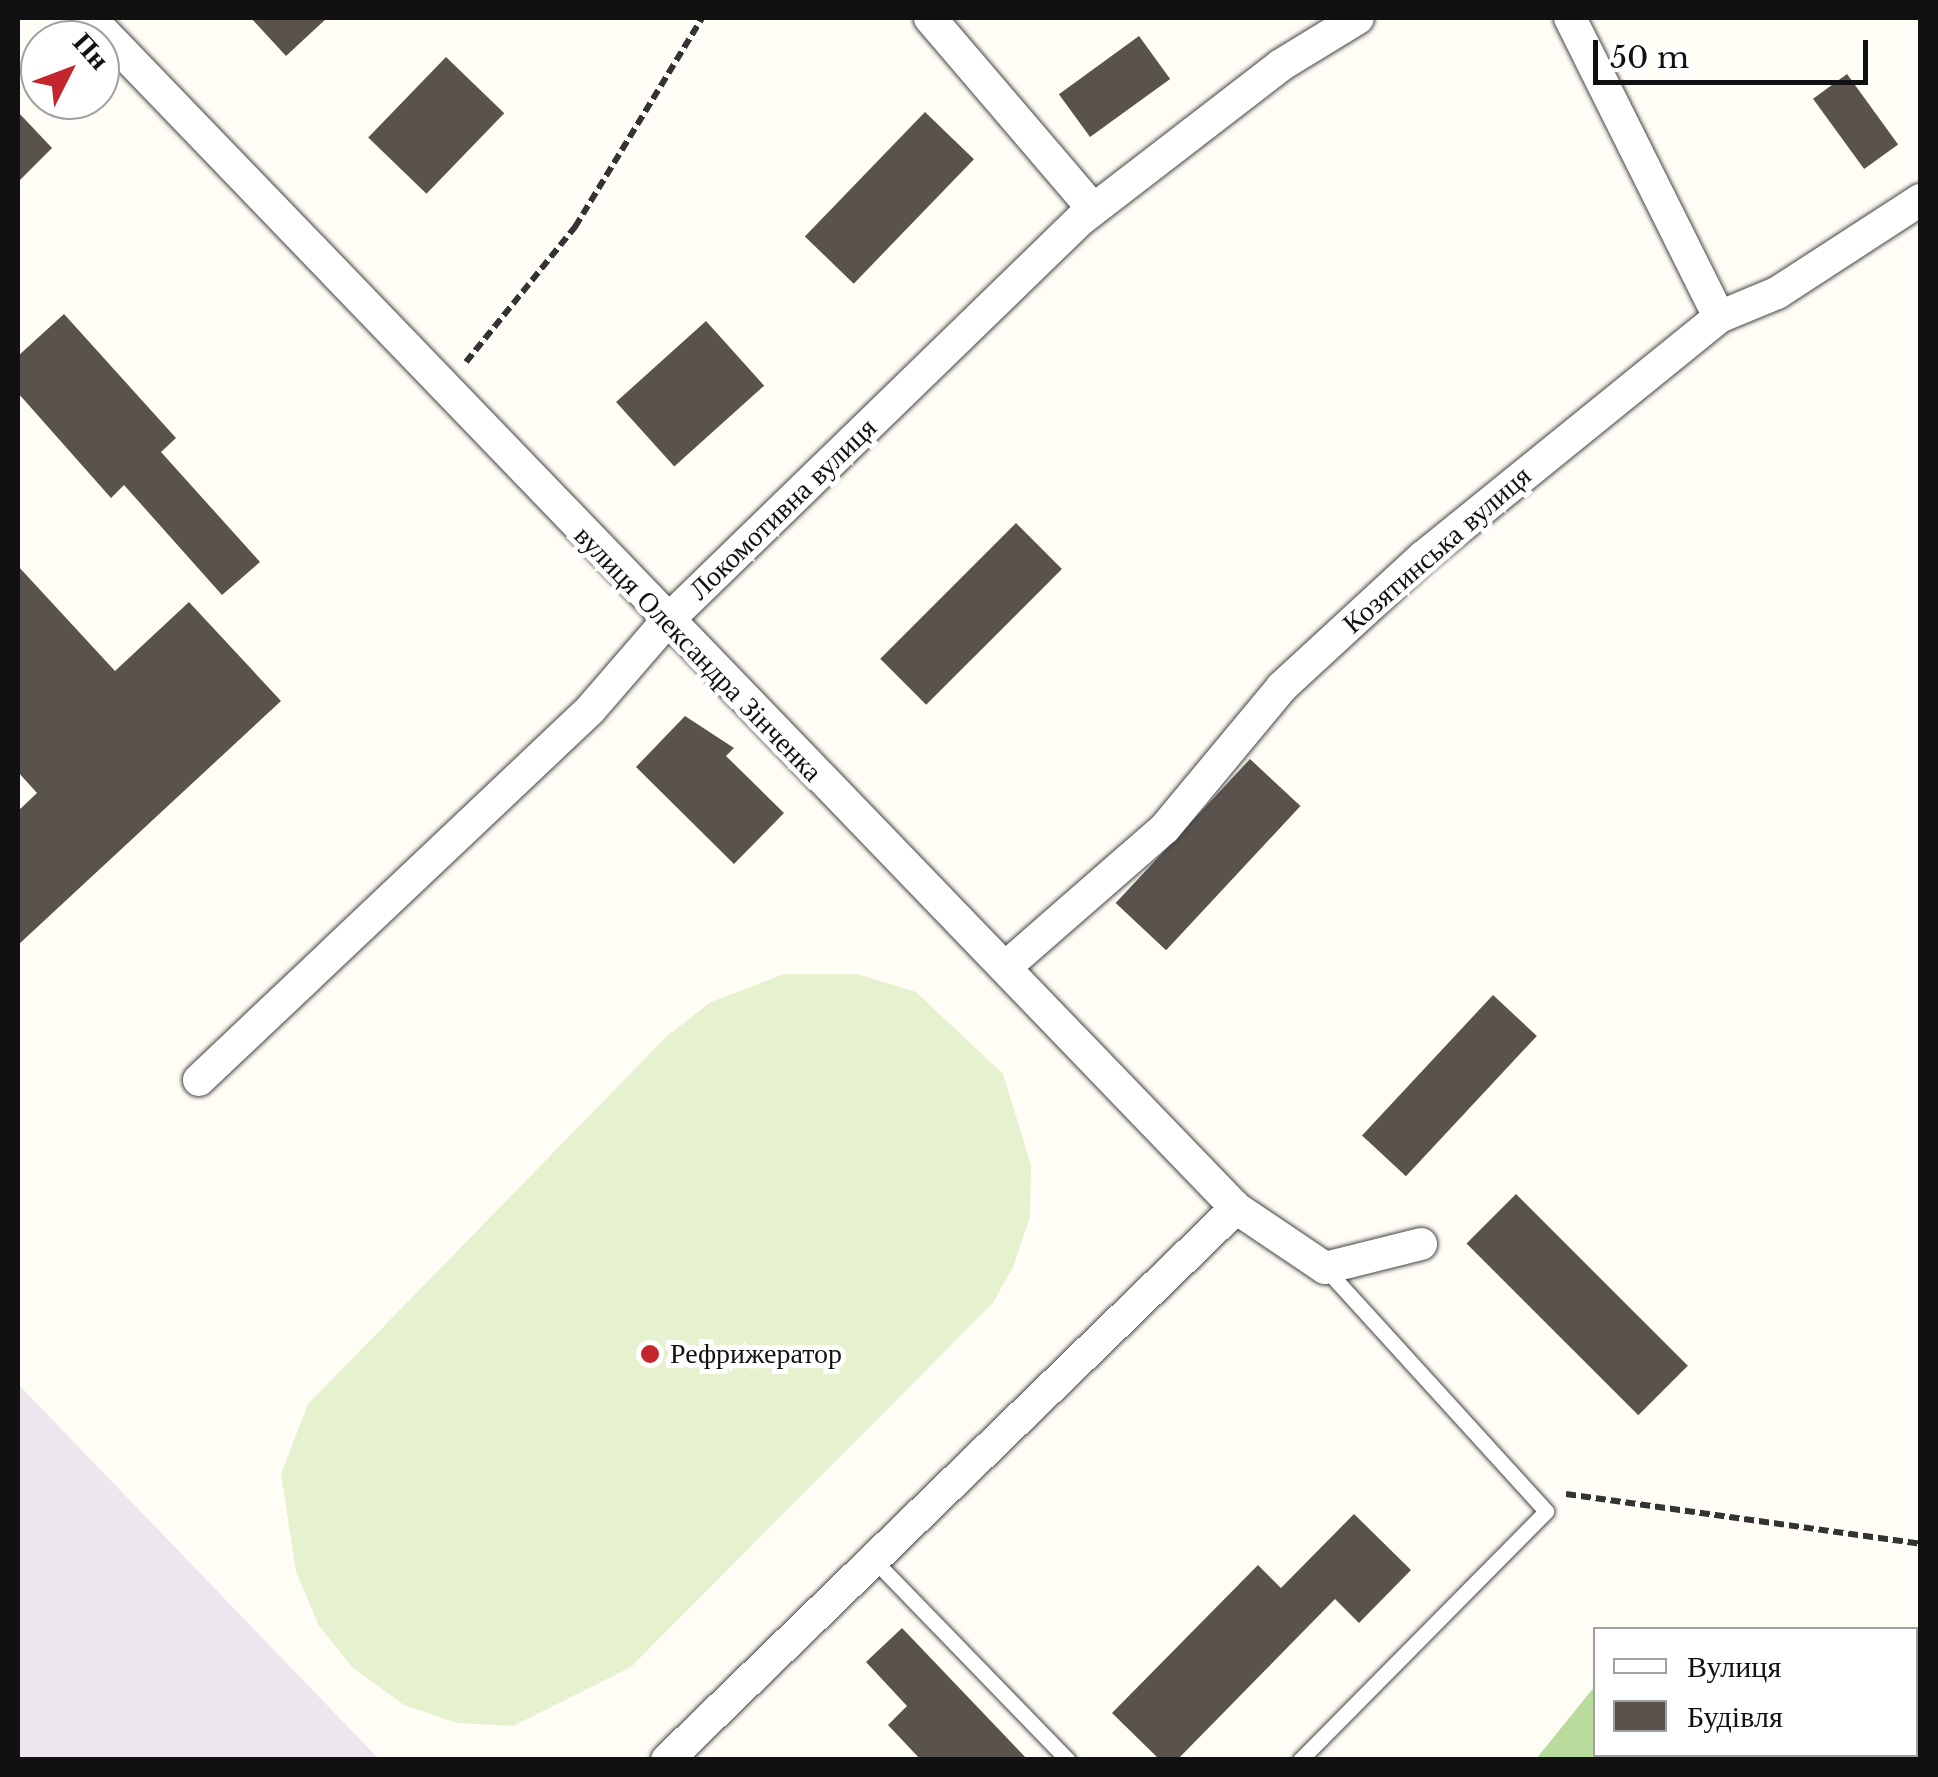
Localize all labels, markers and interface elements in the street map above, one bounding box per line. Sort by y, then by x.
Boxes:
north arrow [20,20,120,120]
scale bar [1598,20,1873,82]
text: Пн [65,25,117,77]
text: 50 m [1610,39,1689,76]
street label: Локомотивна вулиця [682,411,884,607]
street label: Козятинська вулиця [1336,459,1538,641]
street label: вулиця Олександра Зінченка [567,519,829,789]
place label: Рефрижератор [670,1337,842,1371]
marker: Рефрижератор [639,1343,661,1365]
legend [1593,1627,1918,1757]
text: Вулиця [1687,1648,1781,1685]
text: Будівля [1687,1698,1783,1735]

